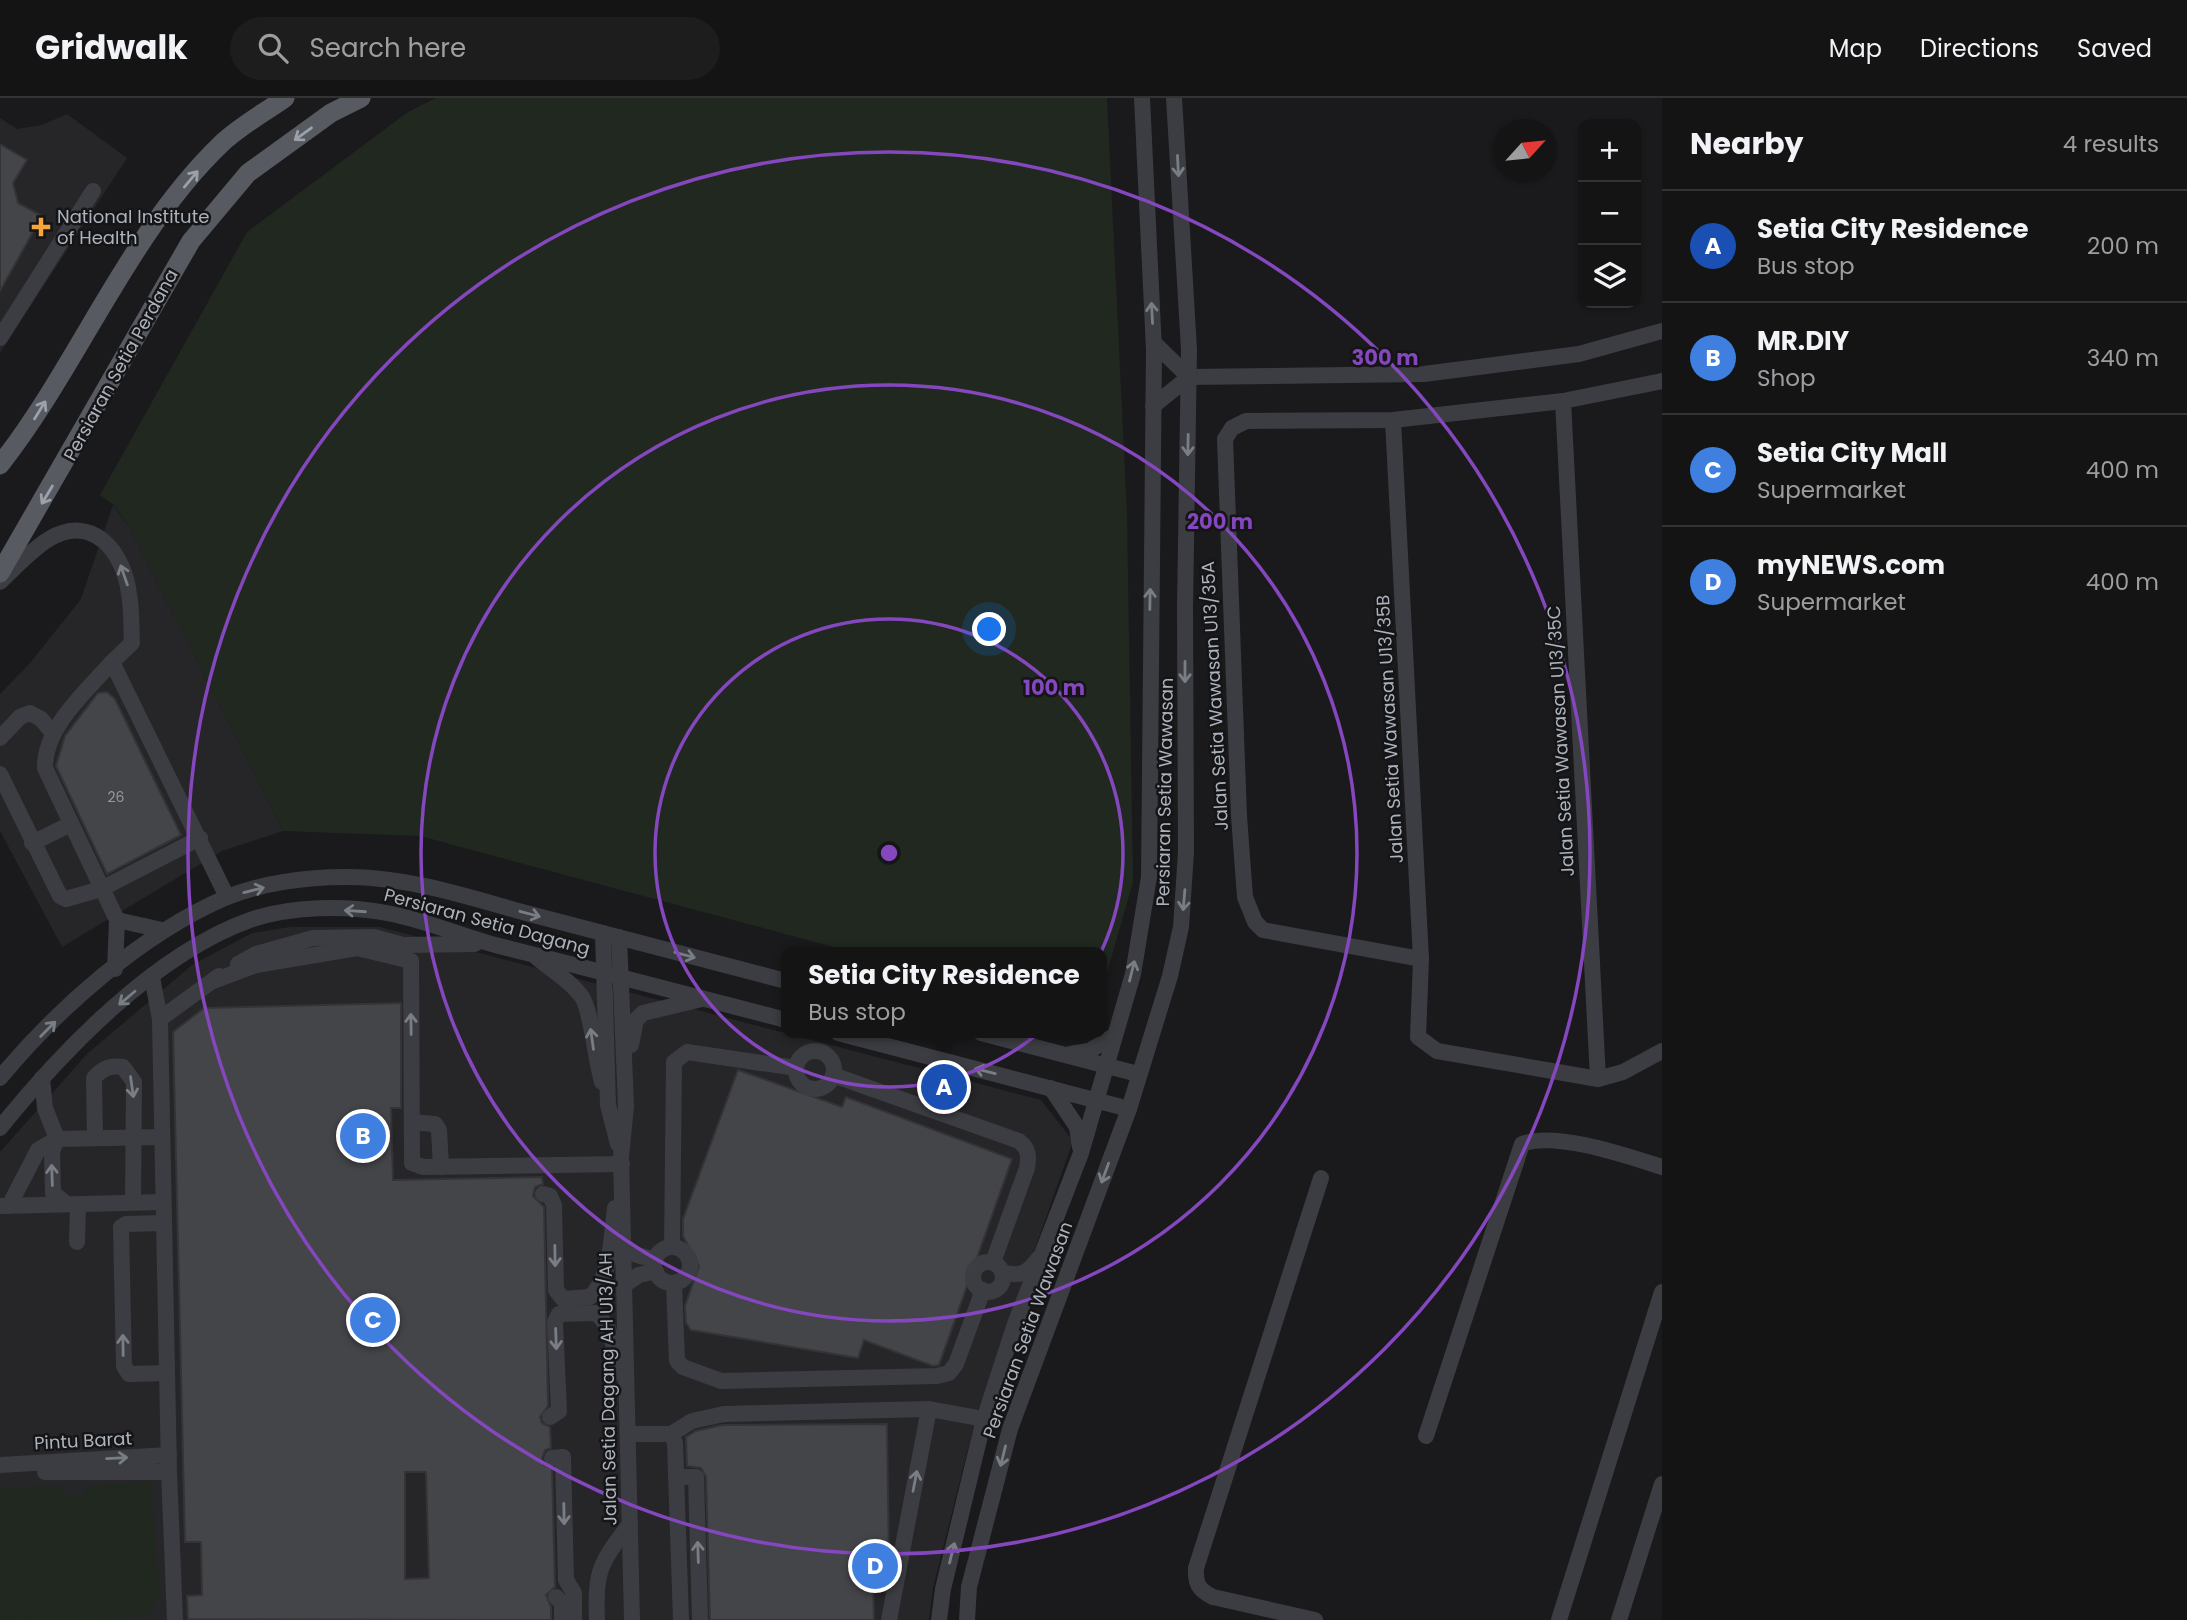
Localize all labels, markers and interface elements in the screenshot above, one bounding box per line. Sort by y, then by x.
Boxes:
search box [230,17,720,80]
text: Gridwalk [35,24,188,71]
icon: search [254,29,292,67]
text: Search here [310,30,466,66]
text: Map [1829,32,1882,65]
text: Directions [1920,32,2039,65]
text: Saved [2077,32,2152,65]
north arrow [1494,119,1557,182]
map controls [1578,119,1641,308]
button: + [1578,119,1641,182]
text: Nearby [1690,122,1804,165]
one-way arrow [294,127,313,141]
text: 4 results [2063,128,2159,160]
one-way arrow [1172,154,1185,177]
one-way arrow [183,170,199,188]
button: − [1578,182,1641,245]
place label: National Institute of Health [57,204,209,250]
text: Setia City Residence [1757,211,2028,247]
marker: National Institute of Health [31,217,51,237]
text: A [1705,230,1721,262]
text: 200 m [2087,230,2159,262]
button: layers [1578,245,1641,308]
text: Bus stop [1757,250,1855,282]
street label: Persiaran Setia Perdana [57,264,184,465]
one-way arrow [1146,302,1159,325]
text: MR.DIY [1757,323,1849,359]
text: B [1705,342,1721,374]
text: 340 m [2087,342,2159,374]
text: 300 m [1352,343,1418,372]
text: Shop [1757,362,1816,394]
one-way arrow [34,400,48,420]
one-way arrow [1181,433,1194,456]
text: Setia City Mall [1757,435,1947,471]
text: C [1704,454,1722,486]
text: 400 m [2086,454,2159,486]
text: Supermarket [1757,474,1906,506]
one-way arrow [39,484,53,504]
text: 200 m [1187,507,1253,536]
text: myNEWS.com [1757,547,1945,583]
street label: Jalan Setia Wawasan U13/35A [1195,561,1234,831]
one-way arrow [117,565,129,587]
text: D [1705,566,1721,598]
text: 400 m [2086,566,2159,598]
text: Supermarket [1757,586,1906,618]
one-way arrow [1143,587,1157,610]
street label: Jalan Setia Wawasan U13/35B [1370,594,1409,864]
street label: Jalan Setia Wawasan U13/35C [1541,605,1580,877]
your location [972,612,1006,646]
one-way arrow [1178,661,1192,684]
text: 100 m [1023,673,1085,702]
street label: Persiaran Setia Wawasan [1150,677,1179,907]
house number: 26 [108,787,125,807]
centre of rings [877,841,901,865]
street label: Persiaran Setia Dagang [381,882,593,961]
one-way arrow [242,883,265,896]
one-way arrow [1177,888,1190,911]
one-way arrow [344,904,366,917]
one-way arrow [518,908,541,921]
popup [781,947,1107,1038]
one-way arrow [673,949,696,962]
text: Setia City Residence [808,957,1080,993]
one-way arrow [1126,960,1139,983]
one-way arrow [119,990,137,1006]
text: Bus stop [808,996,906,1028]
one-way arrow [404,1013,418,1036]
one-way arrow [39,1021,56,1038]
one-way arrow [585,1028,598,1050]
pin: A [921,1061,967,1113]
one-way arrow [974,1064,997,1077]
one-way arrow [126,1075,139,1098]
pin: B [340,1110,386,1162]
one-way arrow [1098,1161,1111,1183]
one-way arrow [46,1163,59,1186]
street label: Persiaran Setia Wawasan [977,1218,1078,1442]
one-way arrow [548,1244,562,1267]
street label: Jalan Setia Dagang AH U13/AH [593,1252,622,1526]
pin: C [350,1294,396,1346]
one-way arrow [549,1327,562,1350]
one-way arrow [117,1334,130,1357]
street label: Pintu Barat [33,1425,133,1456]
one-way arrow [996,1444,1009,1467]
one-way arrow [105,1451,128,1464]
one-way arrow [908,1470,922,1493]
one-way arrow [558,1502,571,1525]
pin: D [852,1540,898,1592]
one-way arrow [691,1541,705,1564]
one-way arrow [945,1542,959,1565]

